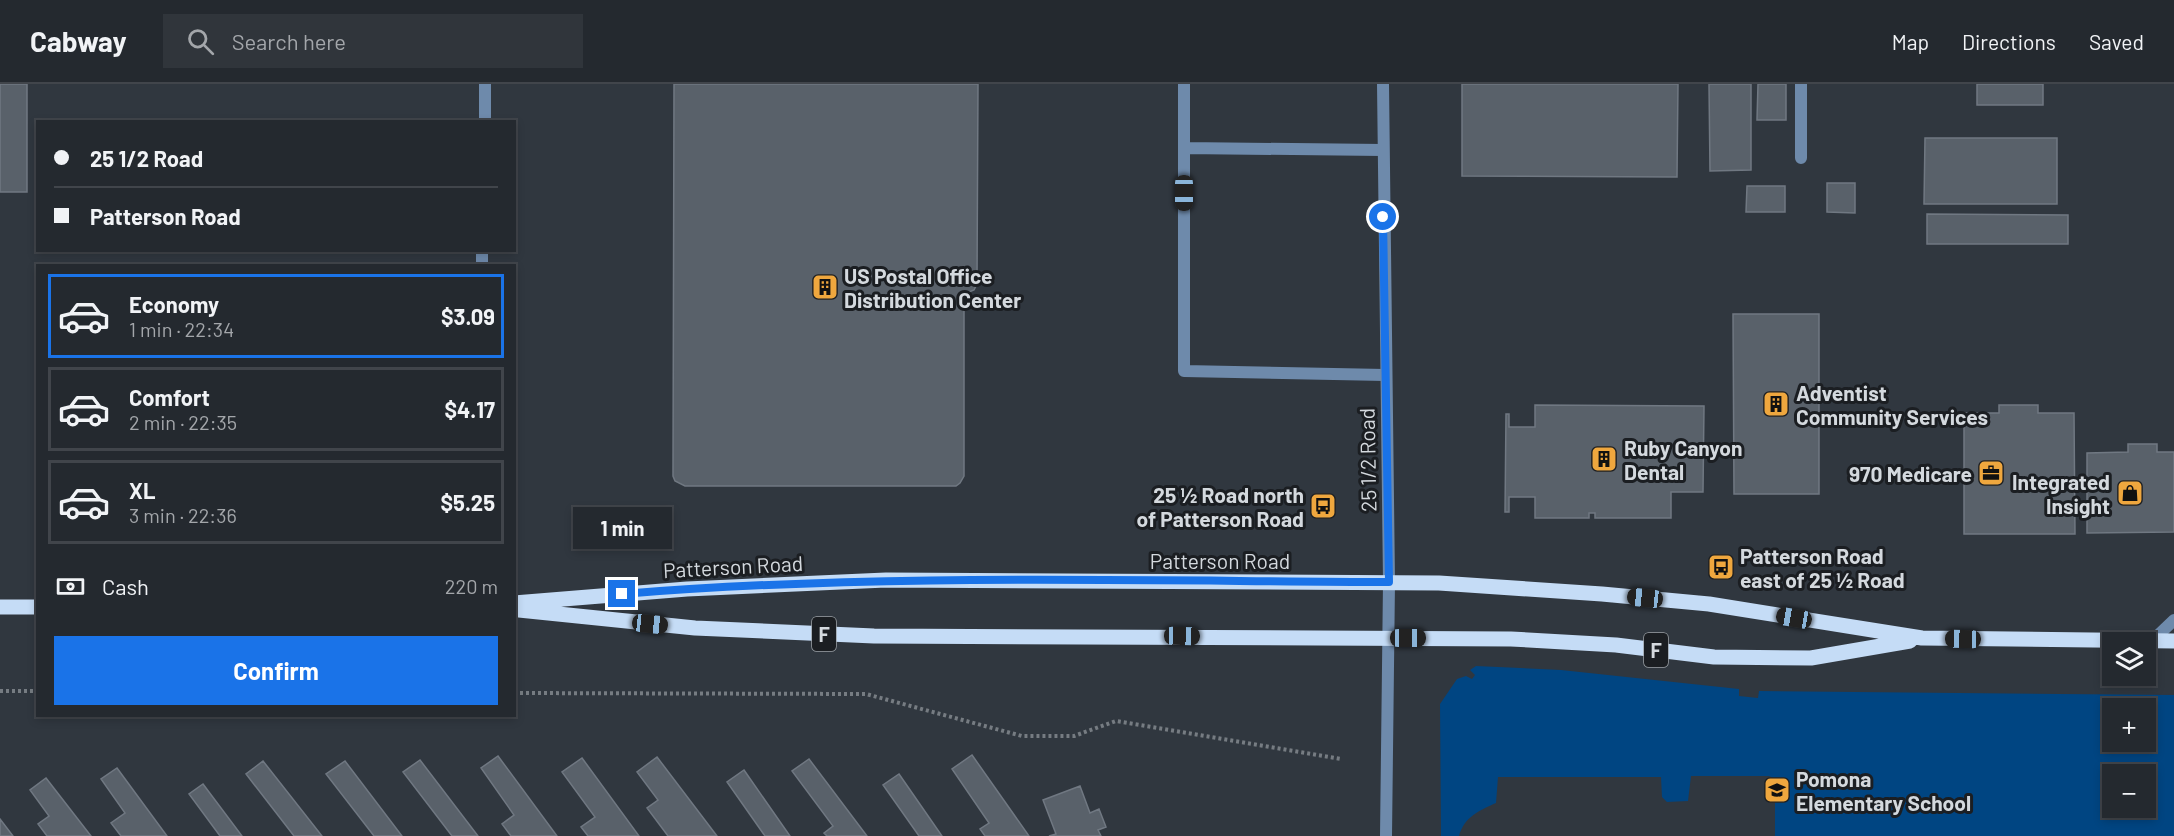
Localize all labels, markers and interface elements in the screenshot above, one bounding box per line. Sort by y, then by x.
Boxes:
search box [163,14,583,68]
text: Cabway [30,24,127,58]
icon: search [184,25,217,58]
text: Search here [232,28,346,54]
text: Map [1892,29,1929,54]
text: Directions [1962,29,2056,54]
text: Saved [2089,29,2144,54]
text: 25 1/2 Road [90,145,203,171]
car [1175,175,1193,211]
text: Patterson Road [90,203,241,229]
route start [1369,203,1396,230]
place label: US Postal Office Distribution Center [844,263,1021,312]
building icon: US Postal Office Distribution Center [810,272,840,302]
icon: car [57,289,111,343]
text: Economy [129,291,219,317]
text: $3.09 [441,303,495,329]
text: 1 min · 22:34 [129,317,234,341]
place label: Adventist Community Services [1796,380,1988,429]
icon: car [57,382,111,436]
text: Comfort [129,384,210,410]
building icon: Adventist Community Services [1761,389,1791,419]
text: $4.17 [444,396,495,422]
street label: 25 1/2 Road [1354,408,1380,512]
text: 2 min · 22:35 [129,410,237,434]
place label: Ruby Canyon Dental [1624,435,1742,484]
building icon: Ruby Canyon Dental [1589,444,1619,474]
office icon: 970 Medicare [1976,458,2006,488]
place label: 970 Medicare [1849,461,1972,486]
place label: Integrated Insight [2012,469,2110,518]
icon: car [57,475,111,529]
text: XL [129,477,155,503]
shop icon: Integrated Insight [2115,478,2145,508]
place label: 25 ½ Road north of Patterson Road [1137,482,1304,531]
text: $5.25 [440,489,495,515]
bus stop icon: 25 ½ Road north of Patterson Road [1308,491,1338,521]
text: 3 min · 22:36 [129,503,237,527]
callout: 1 min [572,507,672,549]
text: 1 min [601,516,644,540]
place label: Patterson Road east of 25 ½ Road [1740,543,1905,592]
street label: Patterson Road [1150,548,1290,573]
street label: Patterson Road [662,550,804,582]
bus stop icon: Patterson Road east of 25 ½ Road [1706,552,1736,582]
icon: cash [54,570,87,603]
text: Cash [102,573,149,599]
text: 220 m [445,574,498,598]
route end [608,580,635,607]
car [1626,587,1664,609]
car [1775,606,1813,630]
car [631,613,669,635]
road number: F [812,617,836,651]
car [1164,627,1200,645]
car [1390,629,1426,647]
car [1945,630,1981,648]
map controls [2102,632,2156,818]
button: layers [2102,632,2156,686]
road number: F [1644,633,1668,667]
button: Confirm [54,636,498,705]
button: + [2102,698,2156,752]
button: − [2102,764,2156,818]
place label: Pomona Elementary School [1796,766,1971,815]
school or university icon: Pomona Elementary School [1762,775,1792,805]

